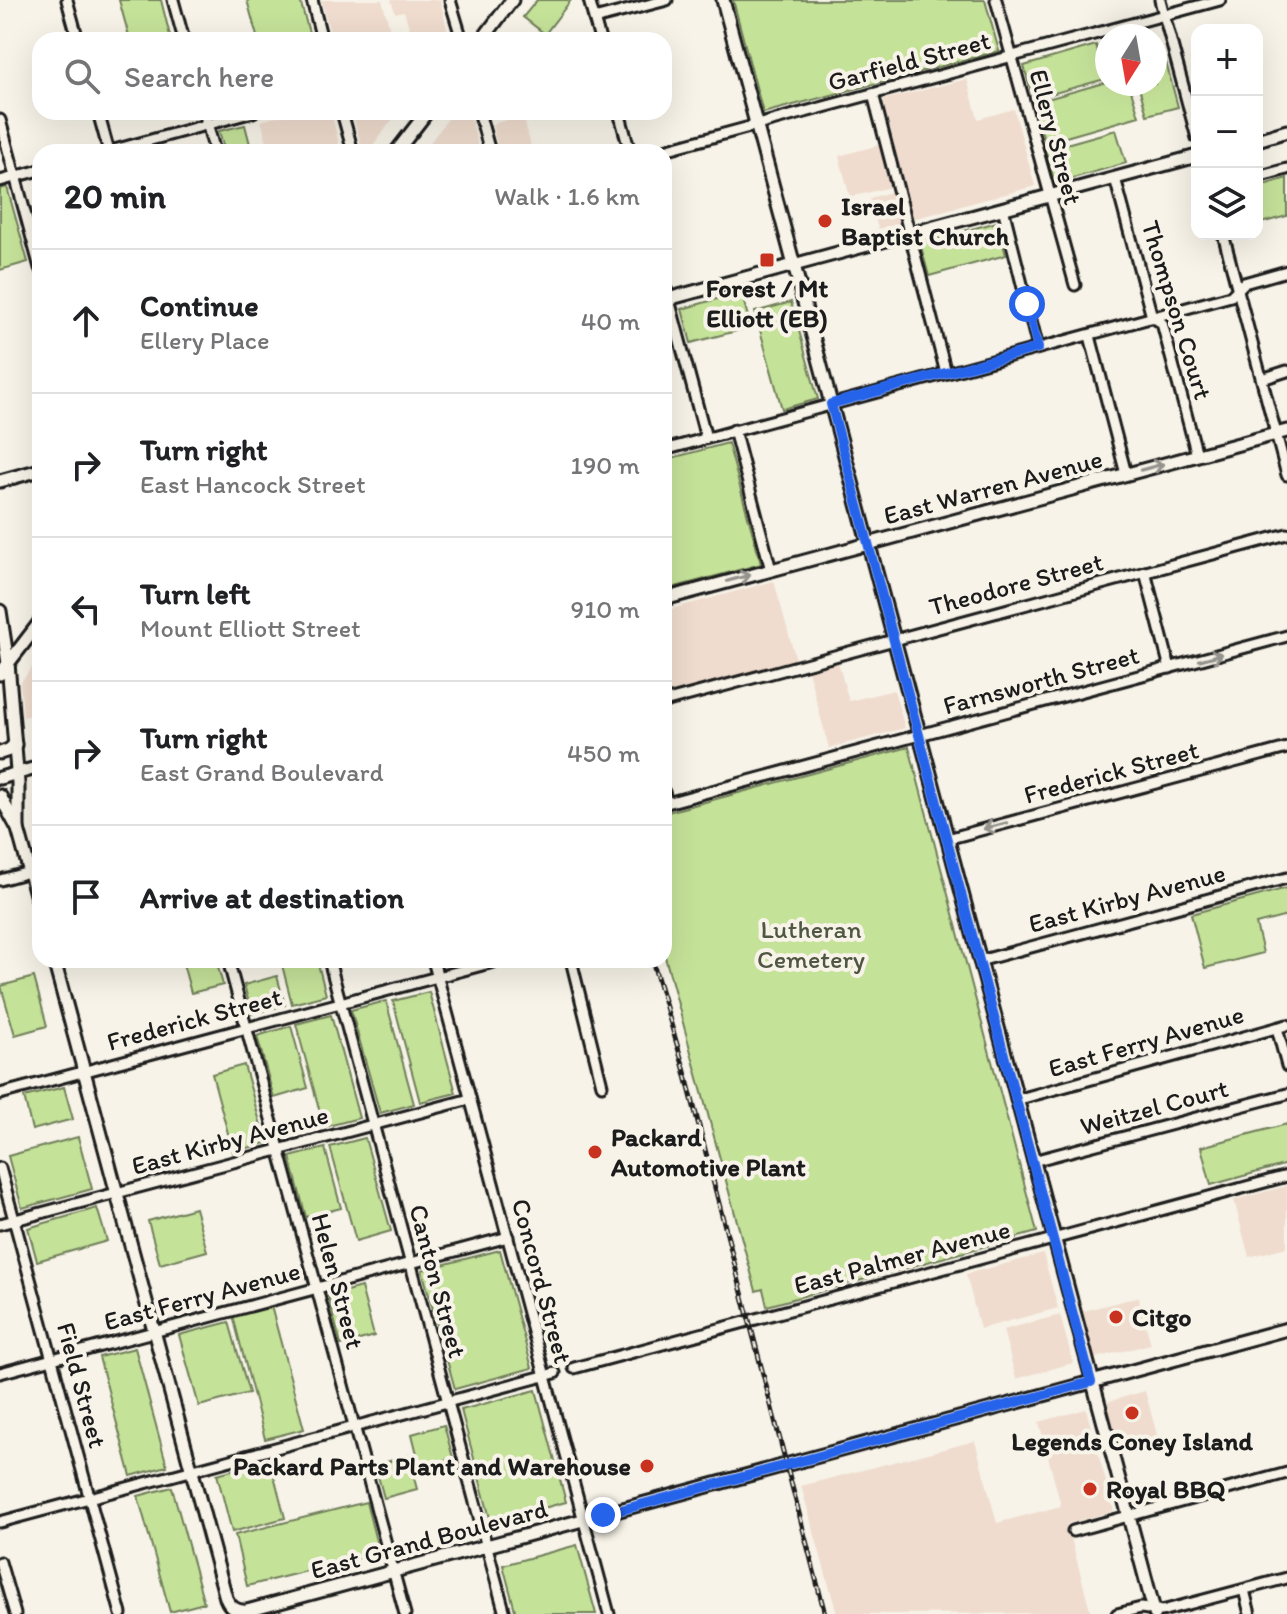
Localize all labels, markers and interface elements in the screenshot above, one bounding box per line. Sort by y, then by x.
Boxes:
street label: Garfield Street [824,24,994,98]
north arrow [1095,24,1167,96]
map controls [1191,24,1263,240]
button: + [1191,24,1263,96]
search box [32,32,672,120]
icon: search [60,54,104,98]
text: Search here [124,58,274,95]
street label: Ellery Street [1023,66,1090,208]
button: − [1191,96,1263,168]
button: layers [1191,168,1263,240]
text: 20 min [64,176,166,217]
text: Walk · 1.6 km [494,180,640,212]
place label: Israel Baptist Church [841,190,1010,252]
marker: Israel Baptist Church [816,212,834,230]
street label: Thompson Court [1135,217,1219,404]
marker: Forest / Mt Elliott (EB) [758,251,776,269]
place label: Forest / Mt Elliott (EB) [706,272,829,334]
route start [1009,286,1045,322]
text: Continue [140,287,259,324]
icon: ahead [64,299,108,343]
text: 40 m [581,305,640,337]
text: Ellery Place [140,324,270,356]
text: Turn right [140,431,268,468]
street label: East Warren Avenue [880,442,1106,532]
icon: right [64,443,108,487]
text: 190 m [571,449,640,481]
one-way arrow [1139,458,1165,473]
text: East Hancock Street [140,468,366,500]
street label: Theodore Street [926,545,1107,623]
one-way arrow [726,570,752,585]
text: Turn left [140,575,251,612]
icon: left [64,587,108,631]
text: 910 m [571,593,640,625]
text: Mount Elliott Street [140,612,361,644]
street label: Farnsworth Street [940,638,1143,722]
one-way arrow [1197,648,1223,663]
text: Turn right [140,719,268,756]
icon: right [64,731,108,775]
street label: Frederick Street [1020,733,1202,811]
text: 450 m [567,737,640,769]
text: East Grand Boulevard [140,756,384,788]
one-way arrow [983,820,1009,835]
street label: East Kirby Avenue [1025,856,1229,940]
icon: arrive [64,875,108,919]
text: Arrive at destination [140,879,404,916]
park label: Lutheran Cemetery [757,913,865,975]
street label: Frederick Street [103,980,285,1058]
street label: East Ferry Avenue [1045,998,1247,1084]
street label: Weitzel Court [1076,1072,1232,1142]
street label: East Kirby Avenue [128,1098,332,1182]
place label: Packard Automotive Plant [610,1121,806,1183]
marker: Packard Automotive Plant [586,1143,604,1161]
street label: Concord Street [505,1195,579,1367]
street label: Canton Street [402,1201,474,1361]
street label: Helen Street [305,1210,372,1353]
street label: East Palmer Avenue [790,1213,1014,1301]
street label: East Ferry Avenue [100,1254,304,1338]
place label: Citgo [1132,1301,1192,1333]
marker: Citgo [1107,1308,1125,1326]
street label: Field Street [50,1319,114,1452]
marker: Legends Coney Island [1123,1404,1141,1422]
place label: Legends Coney Island [1011,1425,1253,1457]
place label: Packard Parts Plant and Warehouse [233,1450,631,1482]
marker: Packard Parts Plant and Warehouse [638,1457,656,1475]
place label: Royal BBQ [1106,1473,1226,1505]
marker: Royal BBQ [1081,1480,1099,1498]
street label: East Grand Boulevard [307,1492,551,1586]
route end [585,1497,621,1533]

